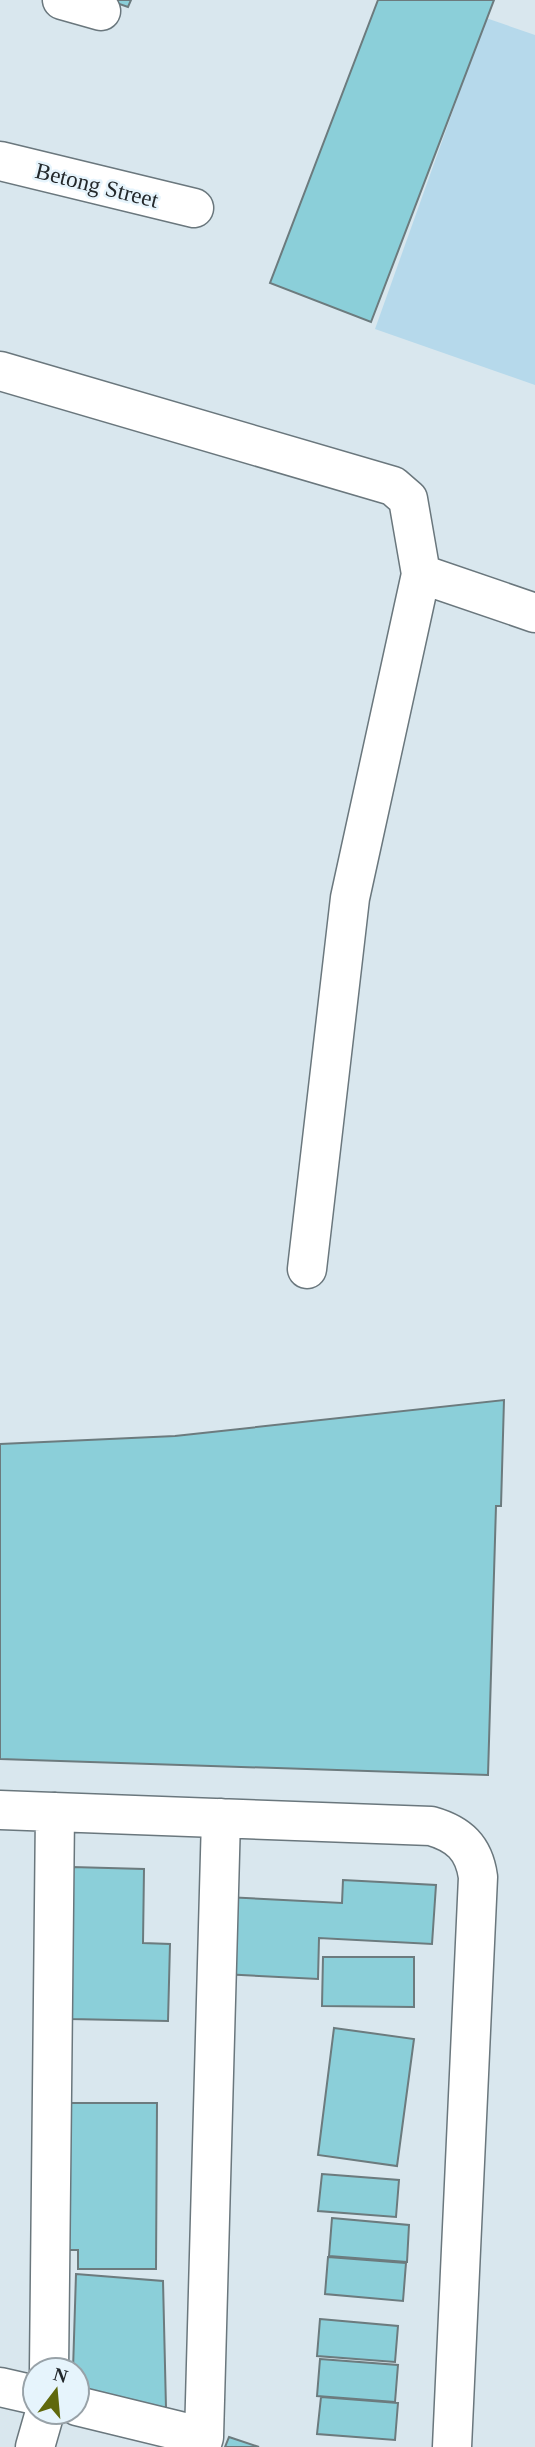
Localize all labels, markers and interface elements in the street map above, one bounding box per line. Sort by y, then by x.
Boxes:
street label: Betong Street [33,158,162,213]
north arrow [21,2356,91,2426]
text: N [51,2363,70,2387]

